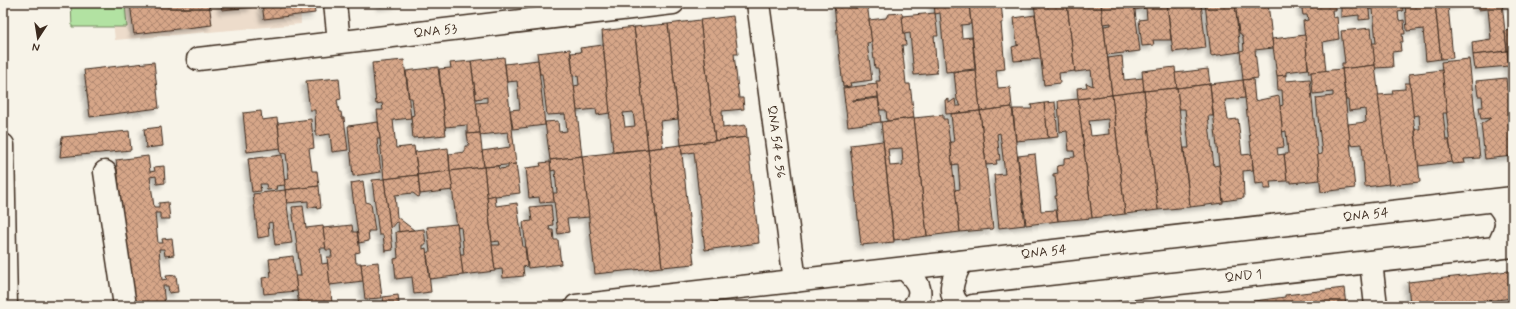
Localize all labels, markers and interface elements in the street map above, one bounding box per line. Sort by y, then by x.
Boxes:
north arrow [18,18,58,58]
street label: QNA 53 [413,20,458,42]
text: N [31,39,41,54]
street label: QNA 54 e 56 [763,104,790,180]
street label: QNA 54 [1342,204,1390,226]
street label: QNA 54 [1020,241,1068,263]
street label: QND 1 [1224,265,1263,286]

